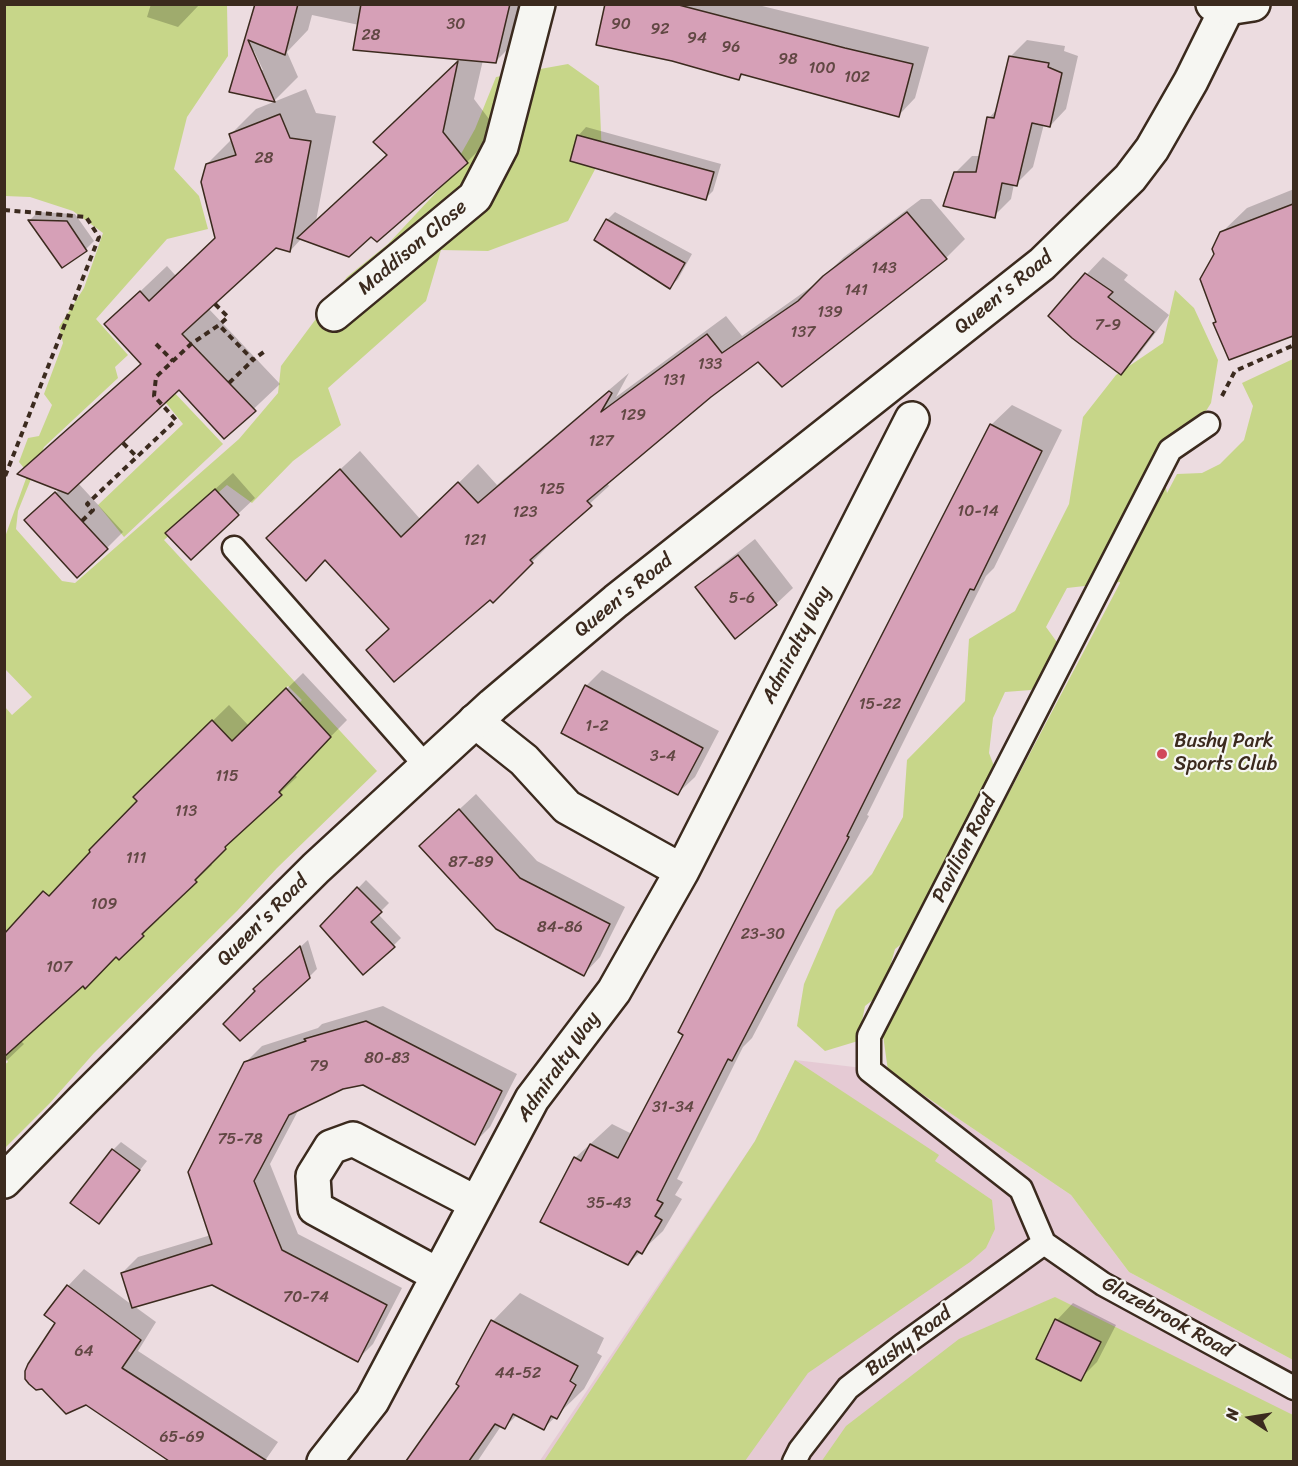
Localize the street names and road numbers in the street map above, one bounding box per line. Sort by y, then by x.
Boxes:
street label: Maddison Close [354,195,472,301]
street label: Queen's Road [950,246,1058,340]
street label: Queen's Road [570,549,678,643]
street label: Admiralty Way [757,582,837,708]
street label: Pavilion Road [928,791,1002,907]
street label: Queen's Road [212,870,314,972]
street label: Admiralty Way [512,1007,606,1127]
street label: Glazebrook Road [1098,1272,1236,1364]
street label: Bushy Road [861,1302,957,1382]

